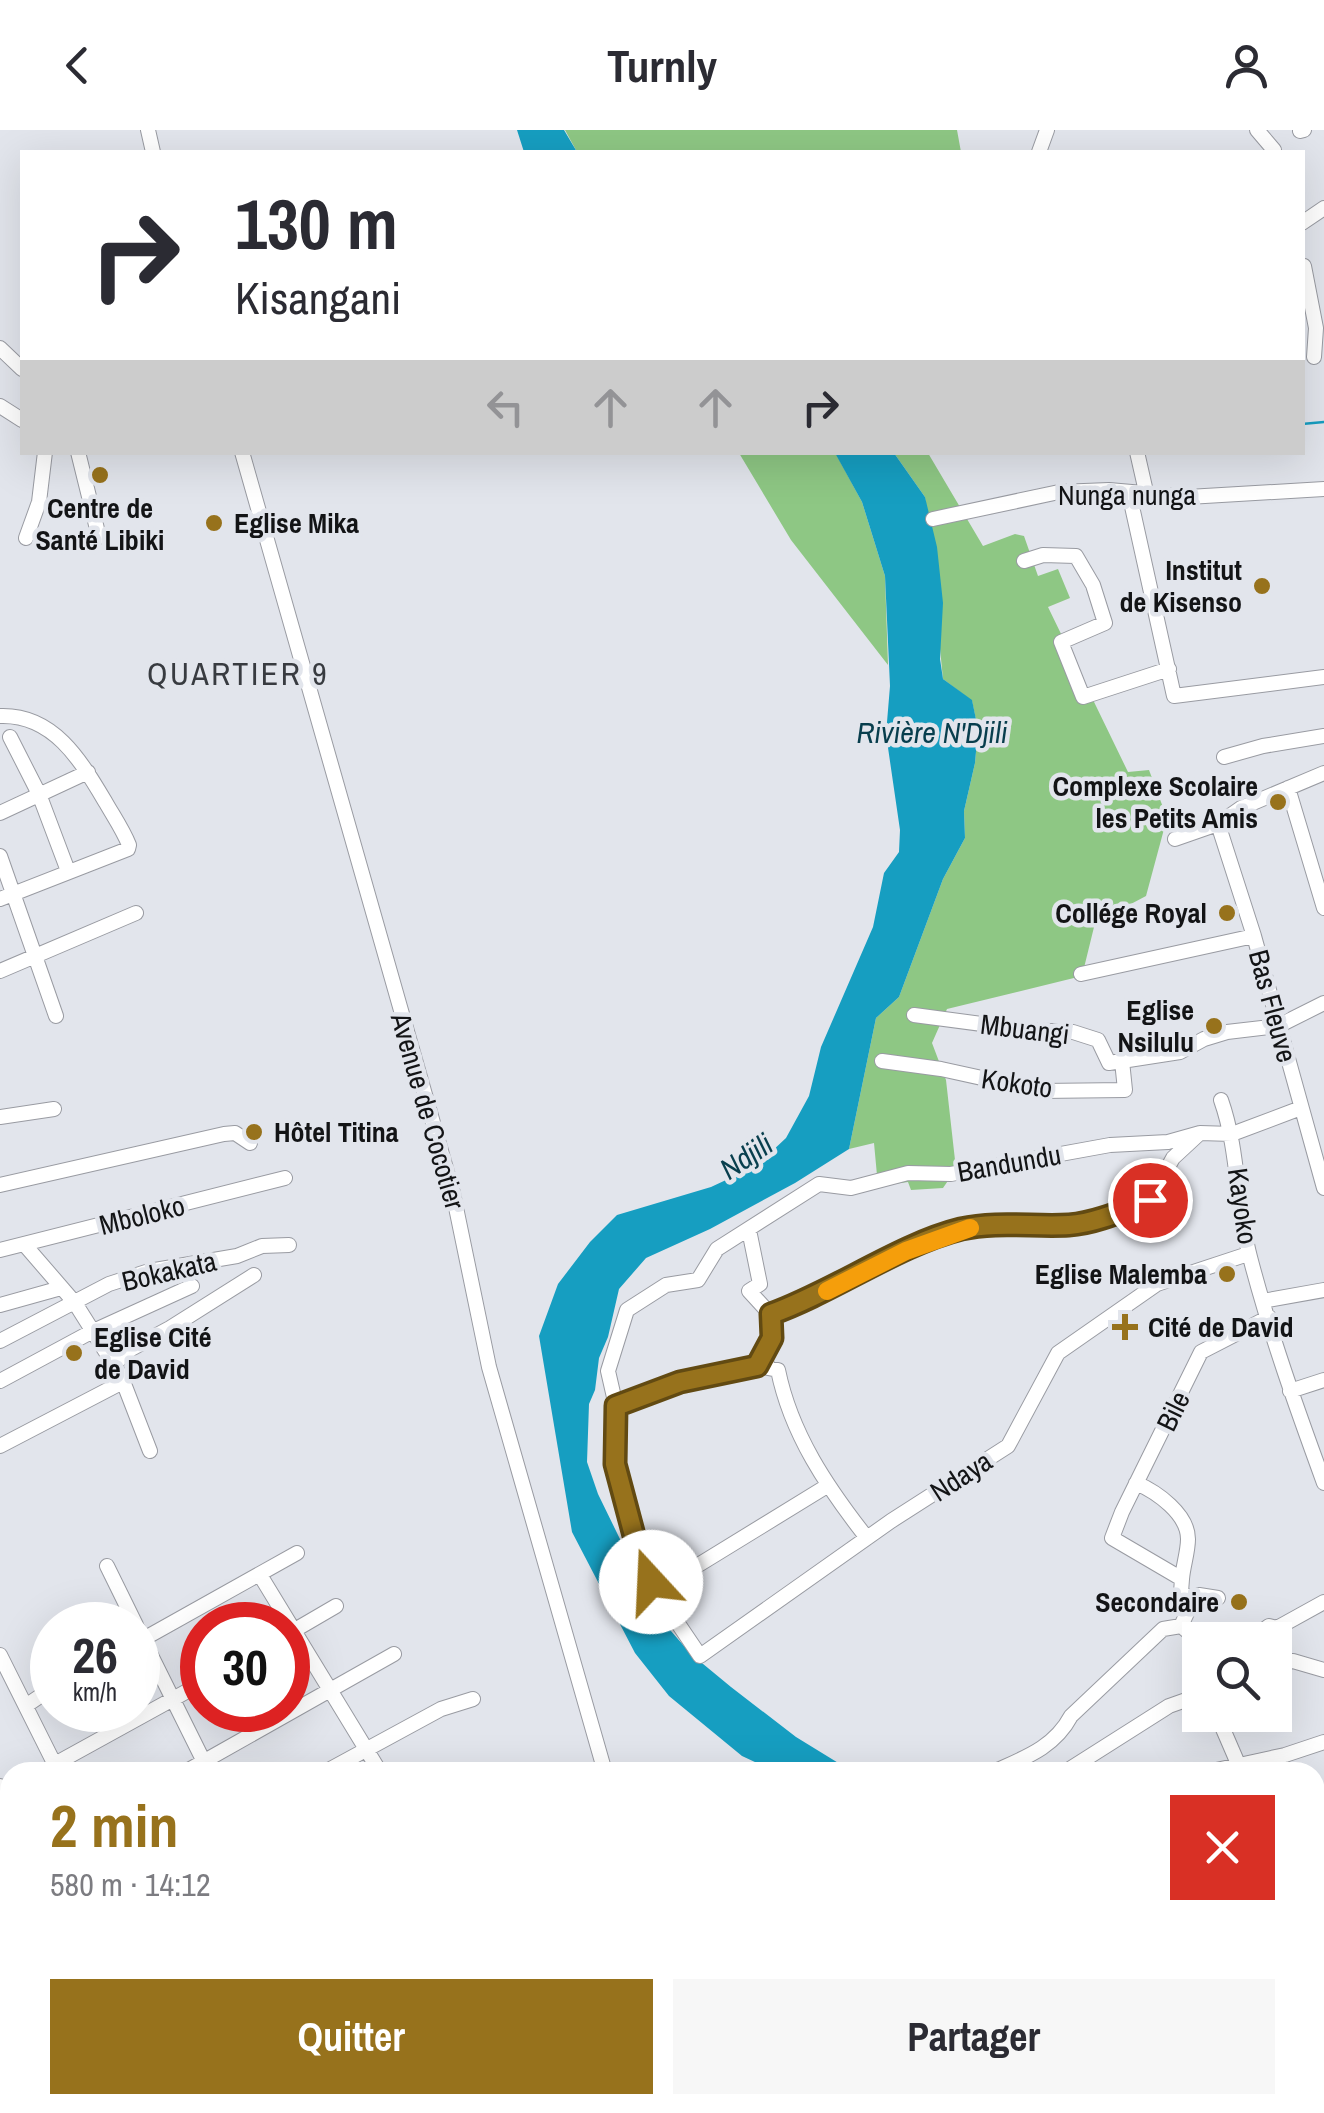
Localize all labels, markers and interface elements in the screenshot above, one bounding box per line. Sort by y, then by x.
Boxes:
text: Turnly [607,35,717,96]
icon: back [50,38,105,93]
icon: person [1219,38,1274,93]
text: 130 m [235,177,398,271]
icon: right [70,190,200,320]
text: Kisangani [235,267,401,328]
icon: left [478,380,533,435]
icon: ahead [583,380,638,435]
icon: ahead [688,380,743,435]
icon: right [793,380,848,435]
marker: Centre de Santé Libiki [89,464,111,486]
street label: Nunga nunga [1058,476,1196,514]
place label: Centre de Santé Libiki [36,489,164,559]
place label: Eglise Mika [234,504,359,542]
marker: Eglise Mika [203,512,225,534]
place label: Institut de Kisenso [1119,551,1242,621]
marker: Institut de Kisenso [1251,575,1273,597]
district label: QUARTIER 9 [147,652,329,695]
water label: Rivière N'Djili [857,712,1008,752]
place label: Complexe Scolaire les Petits Amis [1053,767,1258,837]
marker: Complexe Scolaire les Petits Amis [1267,791,1289,813]
place label: Collége Royal [1055,894,1207,932]
marker: Collége Royal [1216,902,1238,924]
street label: Bas Fleuve [1240,946,1306,1066]
place label: Eglise Nsilulu [1117,991,1194,1061]
street label: Mbuangi [978,1005,1072,1053]
street label: Avenue de Cocotier [382,1007,474,1214]
marker: Eglise Nsilulu [1203,1015,1225,1037]
street label: Kokoto [979,1059,1055,1107]
place label: Hôtel Titina [274,1113,399,1151]
marker: Hôtel Titina [243,1121,265,1143]
water label: Ndjili [712,1124,781,1188]
street label: Bandundu [954,1135,1064,1191]
pin [1108,1158,1193,1243]
street label: Kayoko [1219,1165,1267,1247]
icon: arrive [1123,1173,1178,1228]
street label: Mboloko [95,1186,189,1244]
street label: Bokakata [118,1242,220,1300]
place label: Eglise Malemba [1035,1255,1207,1293]
marker: Eglise Malemba [1216,1263,1238,1285]
place label: Cité de David [1148,1308,1293,1346]
marker: Cité de David [1112,1314,1138,1340]
place label: Eglise Cité de David [94,1318,211,1388]
marker: Eglise Cité de David [63,1342,85,1364]
street label: Bile [1147,1385,1199,1437]
street label: Ndaya [923,1442,999,1510]
position arrow [599,1530,703,1634]
place label: Secondaire [1095,1583,1219,1621]
marker: Secondaire [1228,1591,1250,1613]
speed limit sign: 30 [180,1602,310,1732]
text: 26 [72,1621,118,1689]
map controls [1182,1622,1292,1732]
button: search [1182,1622,1292,1732]
text: km/h [73,1675,117,1709]
text: 2 min [50,1785,179,1866]
button: close [1170,1795,1275,1900]
text: 580 m · 14:12 [50,1863,210,1906]
button: Quitter [50,1979,653,2094]
button: Partager [673,1979,1275,2094]

